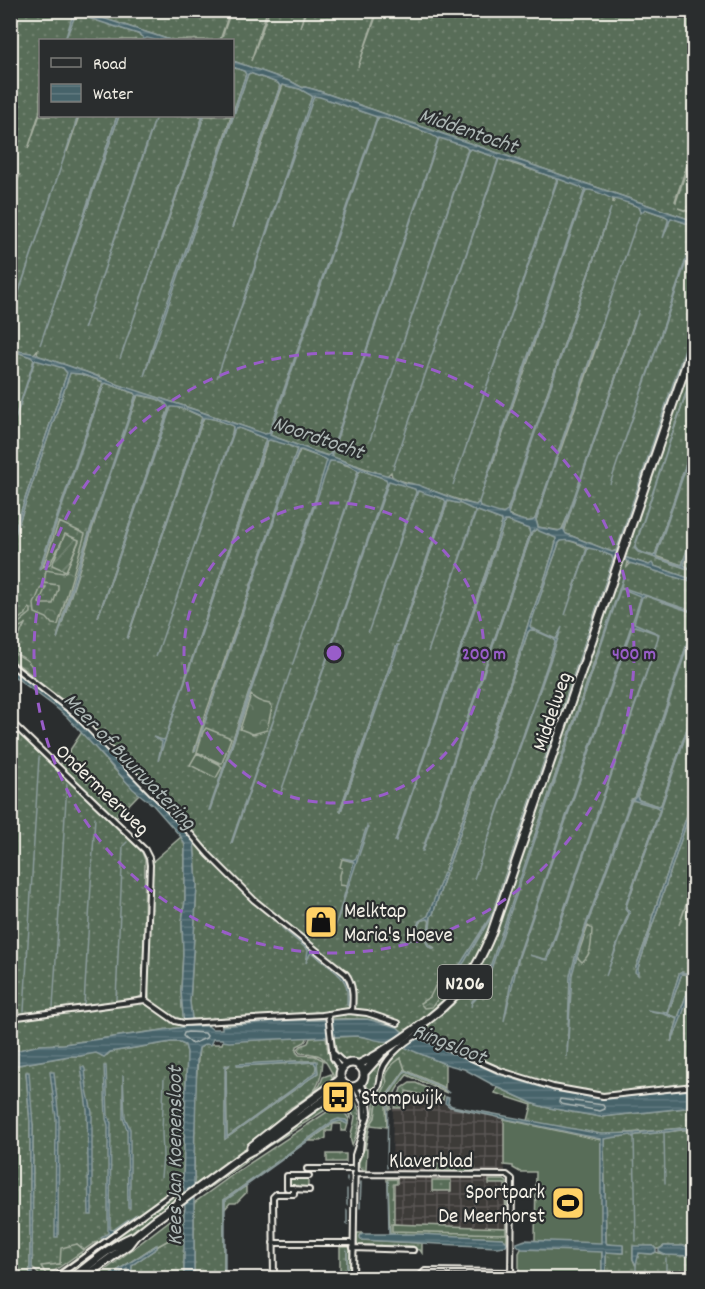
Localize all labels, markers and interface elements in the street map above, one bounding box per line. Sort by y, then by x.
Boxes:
legend [39,39,234,117]
text: Road [93,53,127,78]
text: Water [93,83,133,108]
water label: Middentocht [414,101,523,164]
water label: Noordtocht [268,409,369,470]
centre of rings [324,643,344,663]
text: 200 m [462,643,506,668]
text: 400 m [612,643,656,668]
street label: Middelweg [526,668,581,756]
water label: Meer of Buurwatering [55,687,203,839]
street label: Ondermeerweg [47,738,155,844]
place label: Melktap Maria's Hoeve [344,898,453,952]
shop icon: Melktap Maria's Hoeve [303,904,339,940]
road number: N206 [438,965,492,999]
water label: Ringsloot [407,1016,492,1075]
water label: Kees Jan Koenensloot [161,1065,192,1246]
bus stop icon: Stompwijk [320,1079,356,1115]
place label: Stompwijk [361,1085,443,1115]
street label: Klaverblad [389,1148,473,1178]
place label: Sportpark De Meerhorst [438,1179,545,1233]
sports icon: Sportpark De Meerhorst [550,1185,586,1221]

